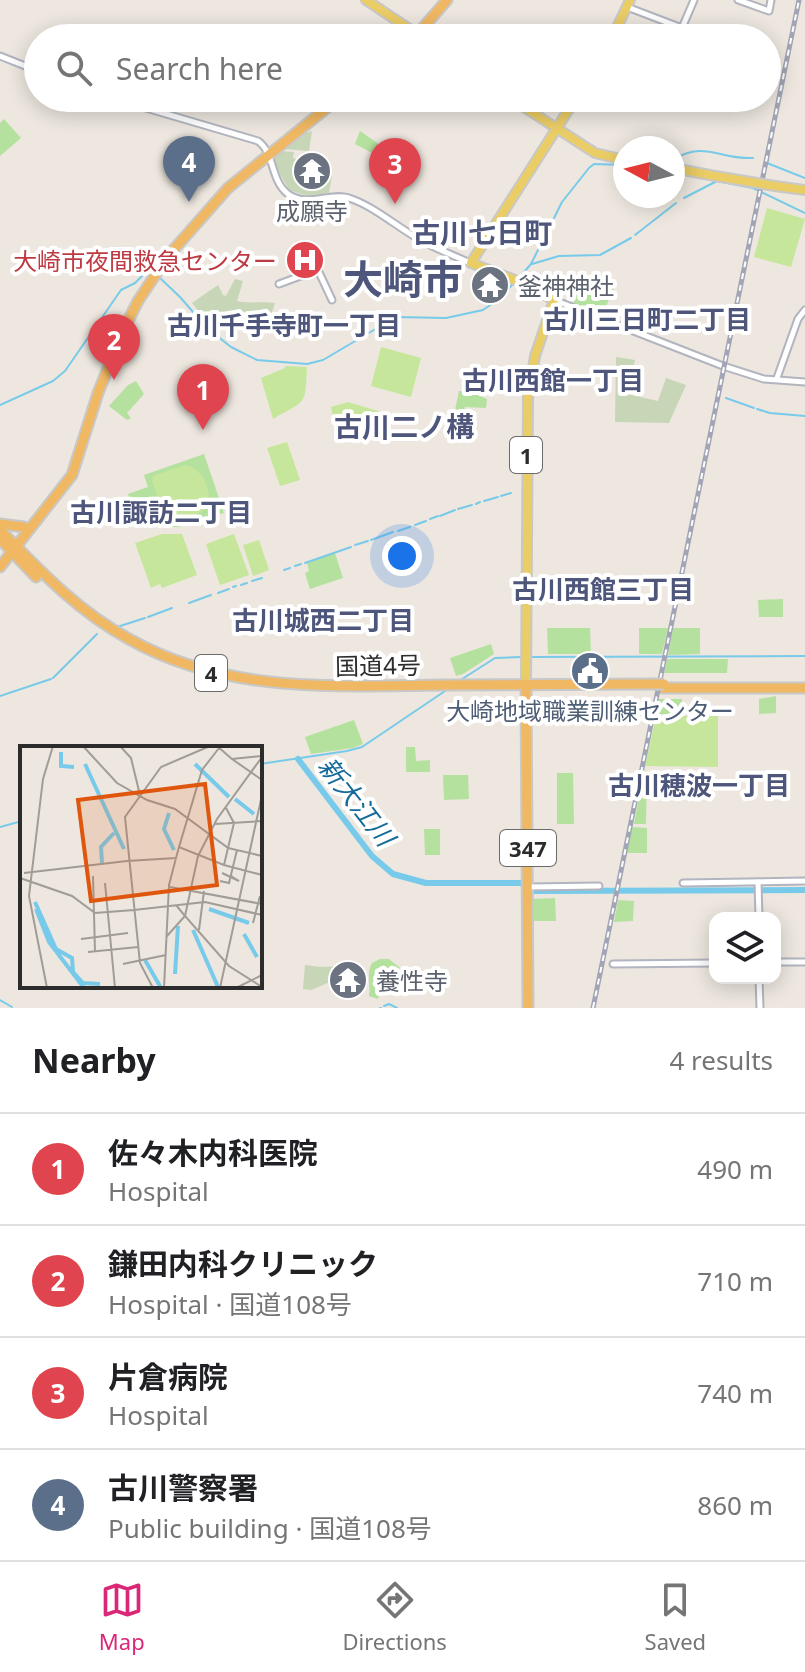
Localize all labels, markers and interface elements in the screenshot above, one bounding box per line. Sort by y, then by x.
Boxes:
search box [24,24,781,112]
icon: search [52,46,96,90]
text: Search here [116,48,283,89]
pin: 4 [163,136,215,202]
north arrow [613,136,685,208]
pin: 3 [369,138,421,204]
temple icon: 成願寺 [291,150,333,192]
place label: 成願寺 [276,194,348,227]
district label: 古川七日町 [412,213,552,251]
hospital icon: 大崎市夜間救急センター [284,239,326,281]
place label: 大崎市夜間救急センター [13,244,277,277]
district label: 大崎市 [343,251,463,306]
temple icon: 釜神神社 [469,264,511,306]
place label: 釜神神社 [518,269,614,302]
district label: 古川三日町二丁目 [543,301,751,337]
district label: 古川千手寺町一丁目 [167,307,401,343]
pin: 2 [88,314,140,380]
district label: 古川西館一丁目 [462,362,644,398]
pin: 1 [177,364,229,430]
district label: 古川二ノ構 [334,407,474,445]
road number: 1 [510,437,542,473]
district label: 古川諏訪二丁目 [70,494,252,530]
your location [382,536,422,576]
district label: 古川西館三丁目 [512,571,694,607]
district label: 古川城西二丁目 [232,602,414,638]
street label: 国道4号 [335,648,421,682]
public building icon: 大崎地域職業訓練センター [569,650,611,692]
road number: 4 [195,655,227,691]
place label: 大崎地域職業訓練センター [446,694,734,727]
inset map [20,746,262,988]
water label: 新大江川 [311,749,405,855]
district label: 古川穂波一丁目 [608,767,790,803]
road number: 347 [500,830,556,866]
map controls [709,912,781,984]
button: layers [709,912,781,984]
temple icon: 養性寺 [327,959,369,1001]
place label: 養性寺 [376,964,448,997]
text: Nearby [32,1037,156,1083]
text: 4 results [669,1042,773,1078]
text: 佐々木内科医院 [108,1132,318,1173]
text: 1 [51,1151,65,1187]
text: 490 m [697,1151,773,1187]
text: Hospital [108,1173,209,1209]
text: 鎌田内科クリニック [108,1243,378,1284]
text: 2 [51,1263,65,1299]
text: 710 m [697,1263,773,1299]
text: Hospital · 国道108号 [108,1286,352,1322]
text: 片倉病院 [108,1356,228,1397]
text: 3 [51,1375,65,1411]
text: 740 m [697,1375,773,1411]
text: Hospital [108,1397,209,1433]
text: 古川警察署 [108,1467,258,1508]
text: 4 [51,1487,65,1523]
text: 860 m [697,1487,773,1523]
text: Public building · 国道108号 [108,1510,432,1546]
tab: Map [99,1578,145,1656]
tab: Directions [342,1578,447,1656]
tab: Saved [645,1578,706,1656]

